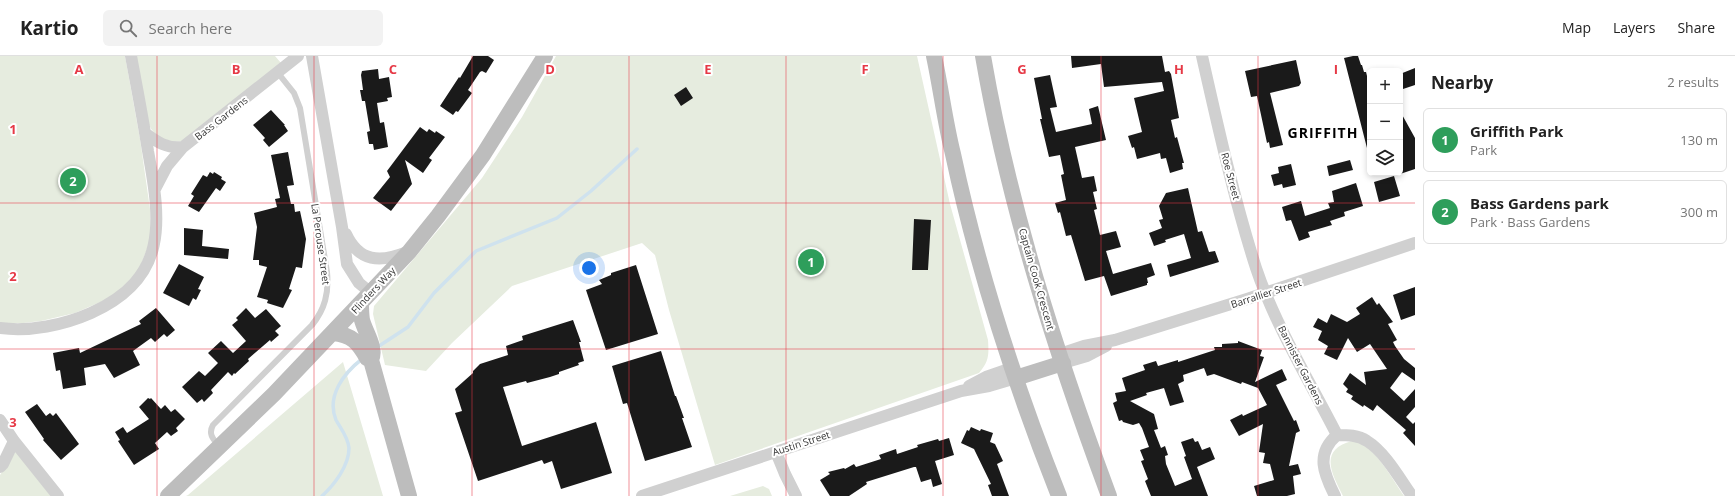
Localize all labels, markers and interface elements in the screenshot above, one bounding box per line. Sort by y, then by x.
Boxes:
search box [103,10,383,46]
text: Kartio [20,15,79,41]
icon: search [117,17,139,39]
text: Search here [149,18,232,38]
text: Map [1562,18,1591,37]
text: Layers [1613,18,1655,37]
text: Share [1677,18,1715,37]
text: A [75,60,84,78]
text: B [232,60,241,78]
text: C [389,60,397,78]
text: D [545,60,555,78]
text: E [704,60,712,78]
text: F [861,60,869,78]
text: G [1017,60,1027,78]
text: H [1174,60,1184,78]
text: I [1334,60,1338,78]
map controls [1367,68,1403,176]
button: + [1367,68,1403,104]
text: Nearby [1431,71,1493,94]
text: 2 results [1667,73,1719,91]
street label: Bass Gardens [192,93,251,143]
button: − [1367,104,1403,140]
text: 1 [9,120,17,138]
text: Griffith Park [1470,121,1563,141]
district label: GRIFFITH [1288,123,1358,142]
text: 1 [1441,131,1449,149]
text: 130 m [1680,131,1718,149]
button: layers [1367,140,1403,176]
text: Park [1470,141,1497,159]
street label: Roe Street [1218,151,1244,202]
pin: 2 [60,166,86,196]
text: Bass Gardens park [1470,193,1609,213]
street label: La Perouse Street [308,202,334,286]
text: 2 [1441,203,1449,221]
text: 300 m [1680,203,1718,221]
text: Park · Bass Gardens [1470,213,1590,231]
street label: Captain Cook Crescent [1016,226,1058,332]
pin: 1 [798,247,824,277]
your location [579,258,599,278]
street label: Flinders Way [348,263,399,316]
text: 2 [9,267,17,285]
street label: Barrallier Street [1229,275,1304,311]
street label: Bannister Gardens [1275,323,1327,407]
text: 3 [9,413,17,431]
street label: Austin Street [770,427,832,459]

